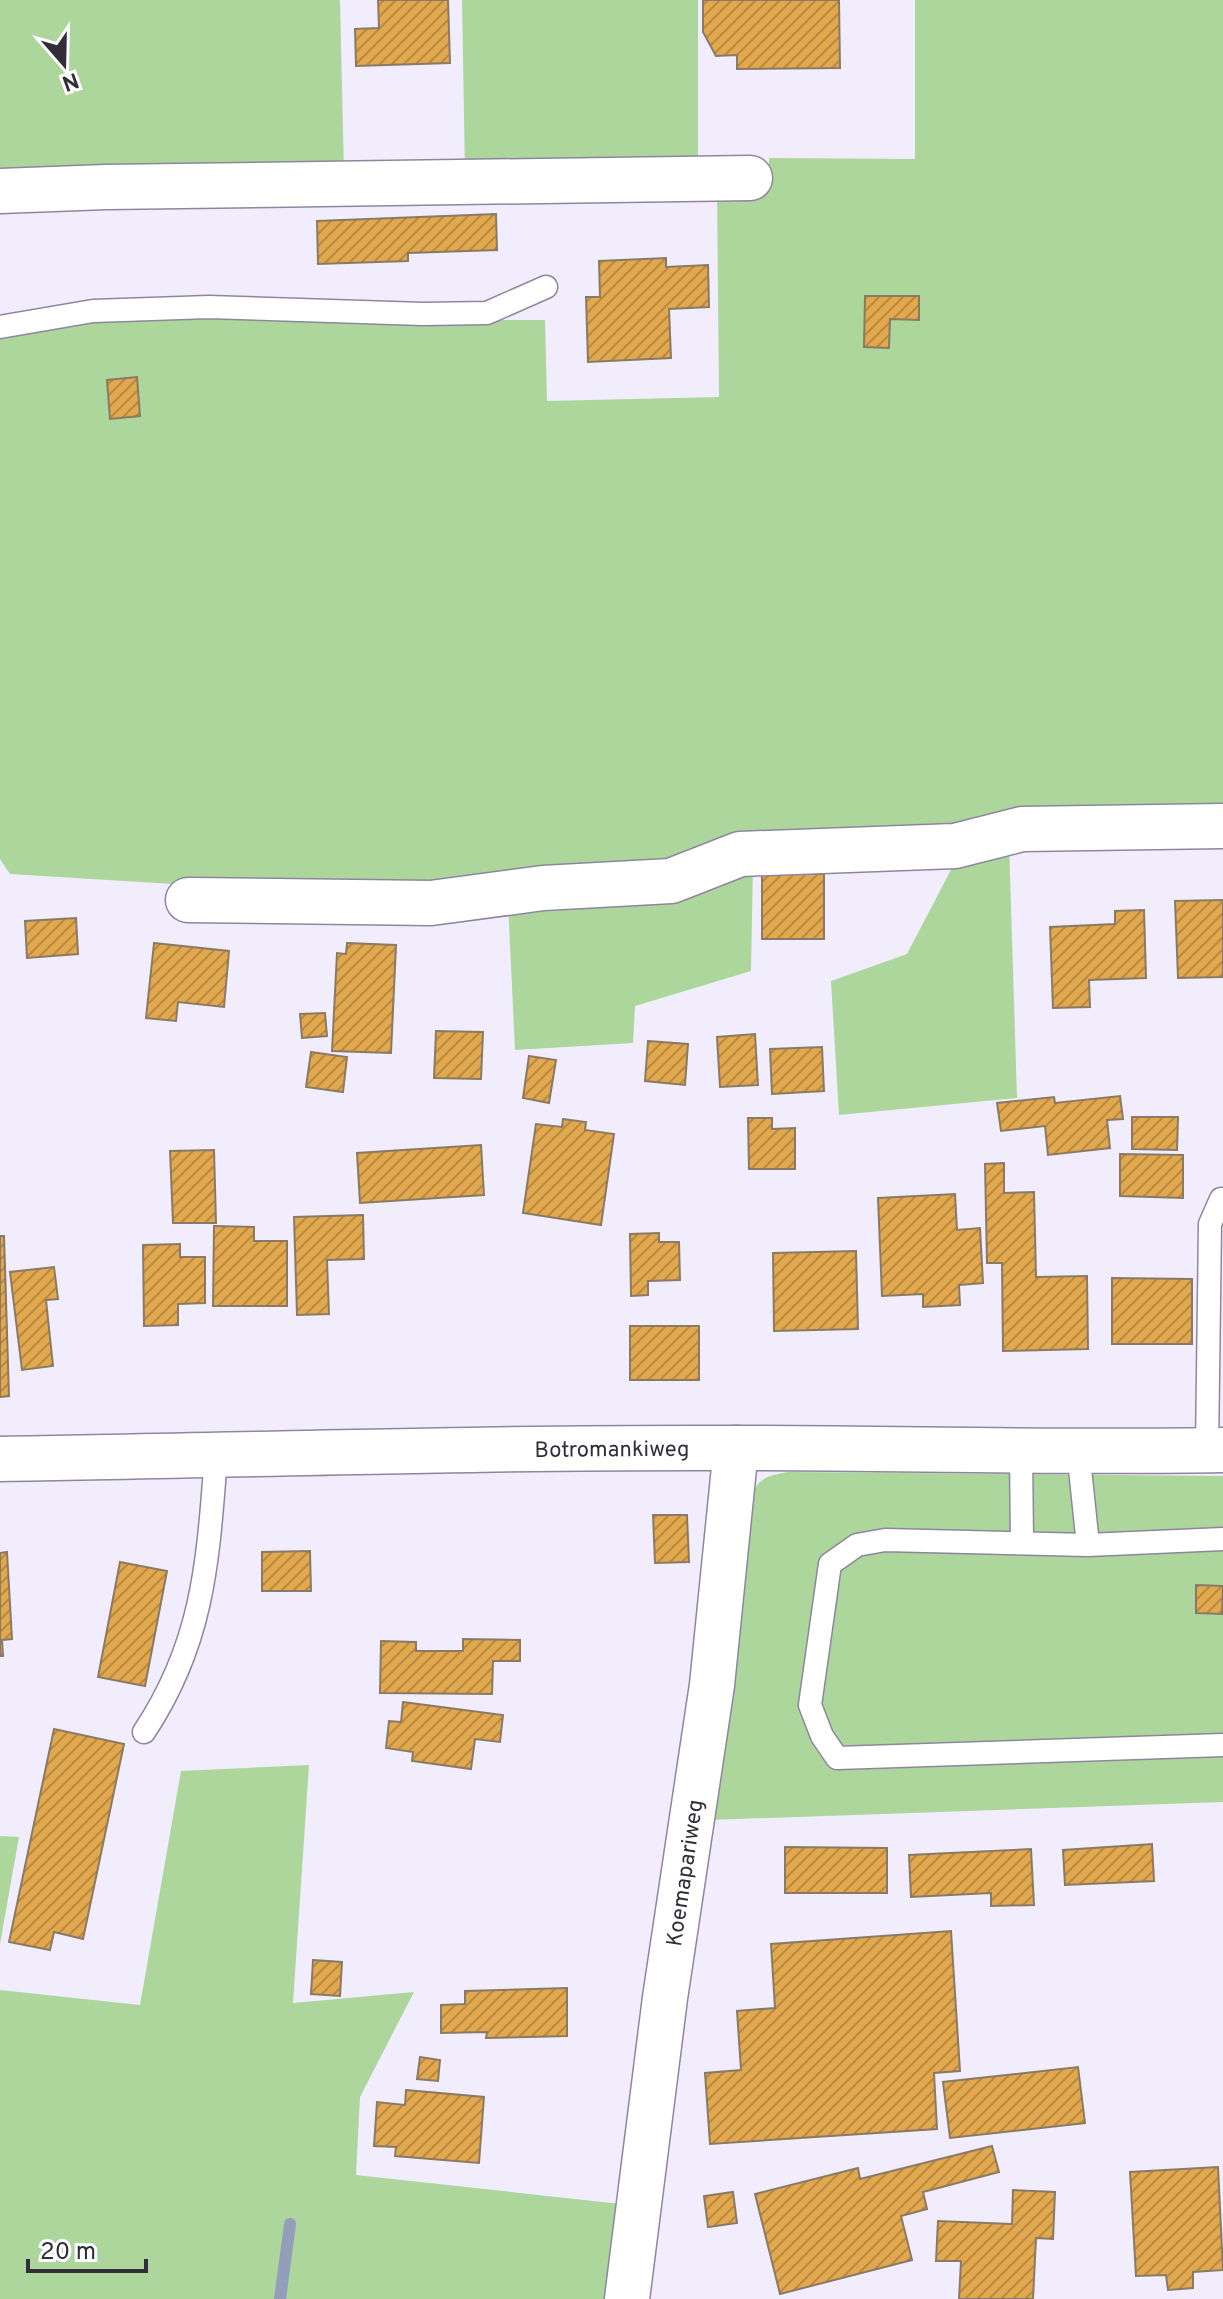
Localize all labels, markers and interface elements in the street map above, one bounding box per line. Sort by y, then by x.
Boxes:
north arrow [24,24,104,104]
text: N [58,65,82,96]
street label: Botromankiweg [534,1437,689,1465]
street label: Koemapariweg [662,1798,711,1948]
scale bar [28,2223,146,2273]
text: 20 m [40,2238,96,2268]

